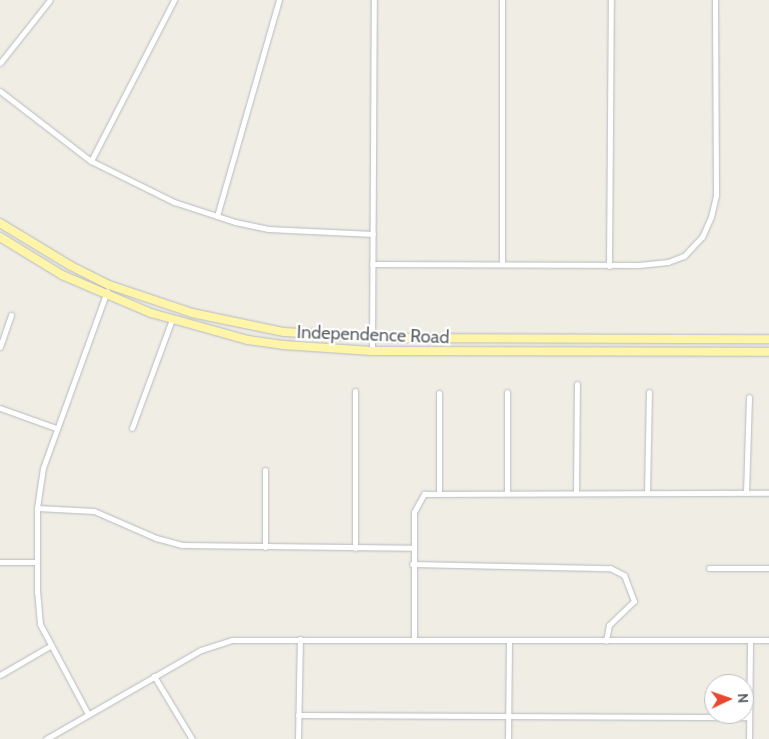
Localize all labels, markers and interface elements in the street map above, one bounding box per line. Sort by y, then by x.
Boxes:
street label: Independence Road [296,322,450,348]
north arrow [704,674,754,724]
text: N [734,693,752,704]

